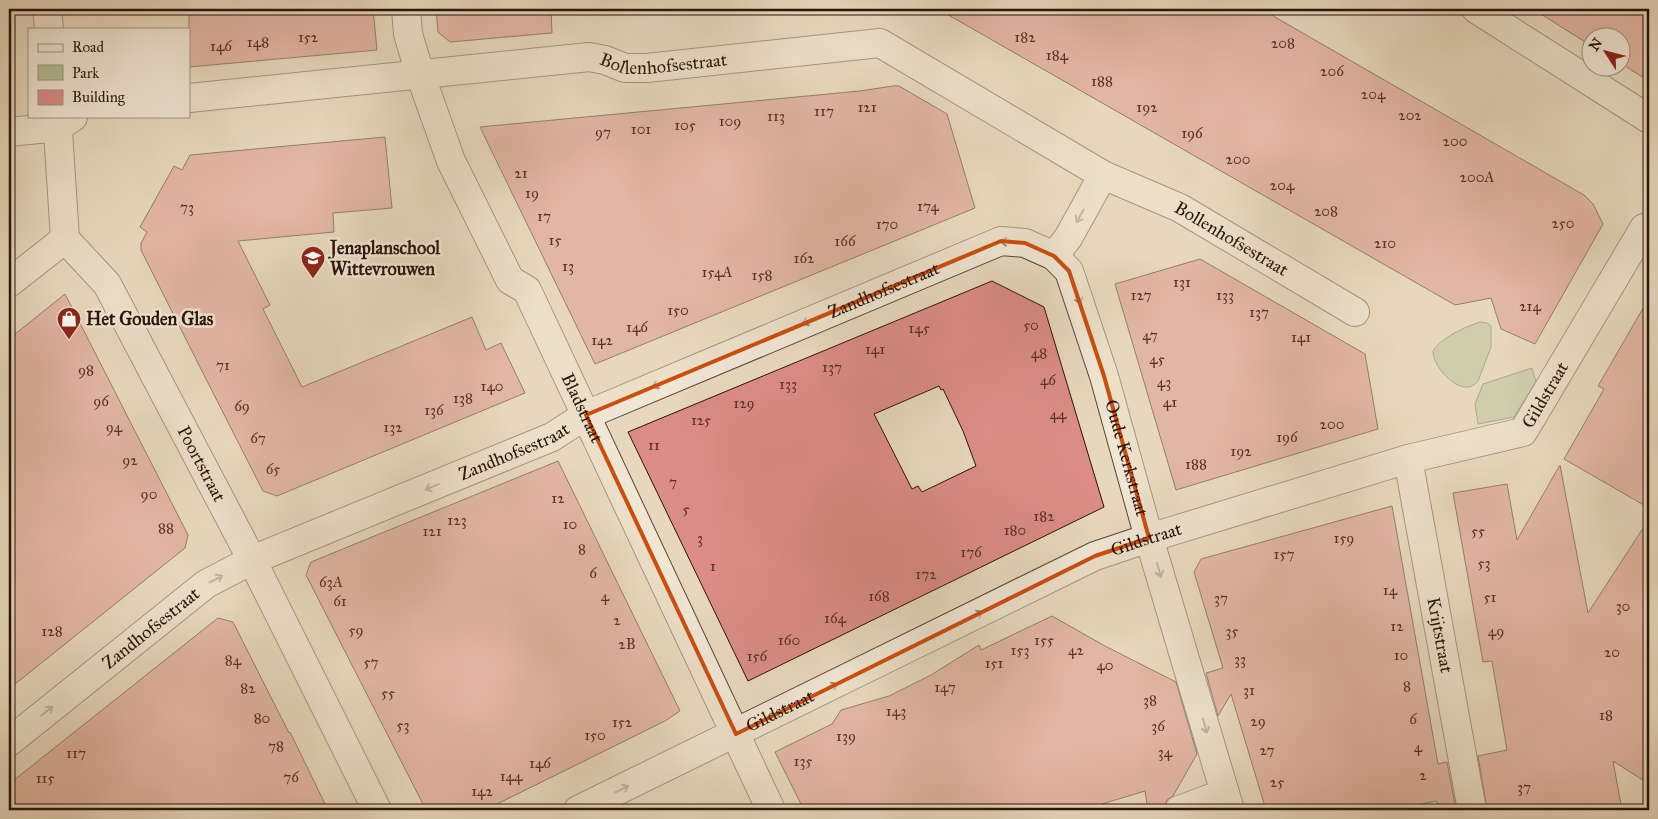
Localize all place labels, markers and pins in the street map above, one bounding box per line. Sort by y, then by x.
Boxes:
place label: Jenaplanschool Wittevrouwen [328,237,441,280]
school or university icon: Jenaplanschool Wittevrouwen [300,245,326,279]
shop icon: Het Gouden Glas [56,306,82,340]
place label: Het Gouden Glas [86,308,214,330]

